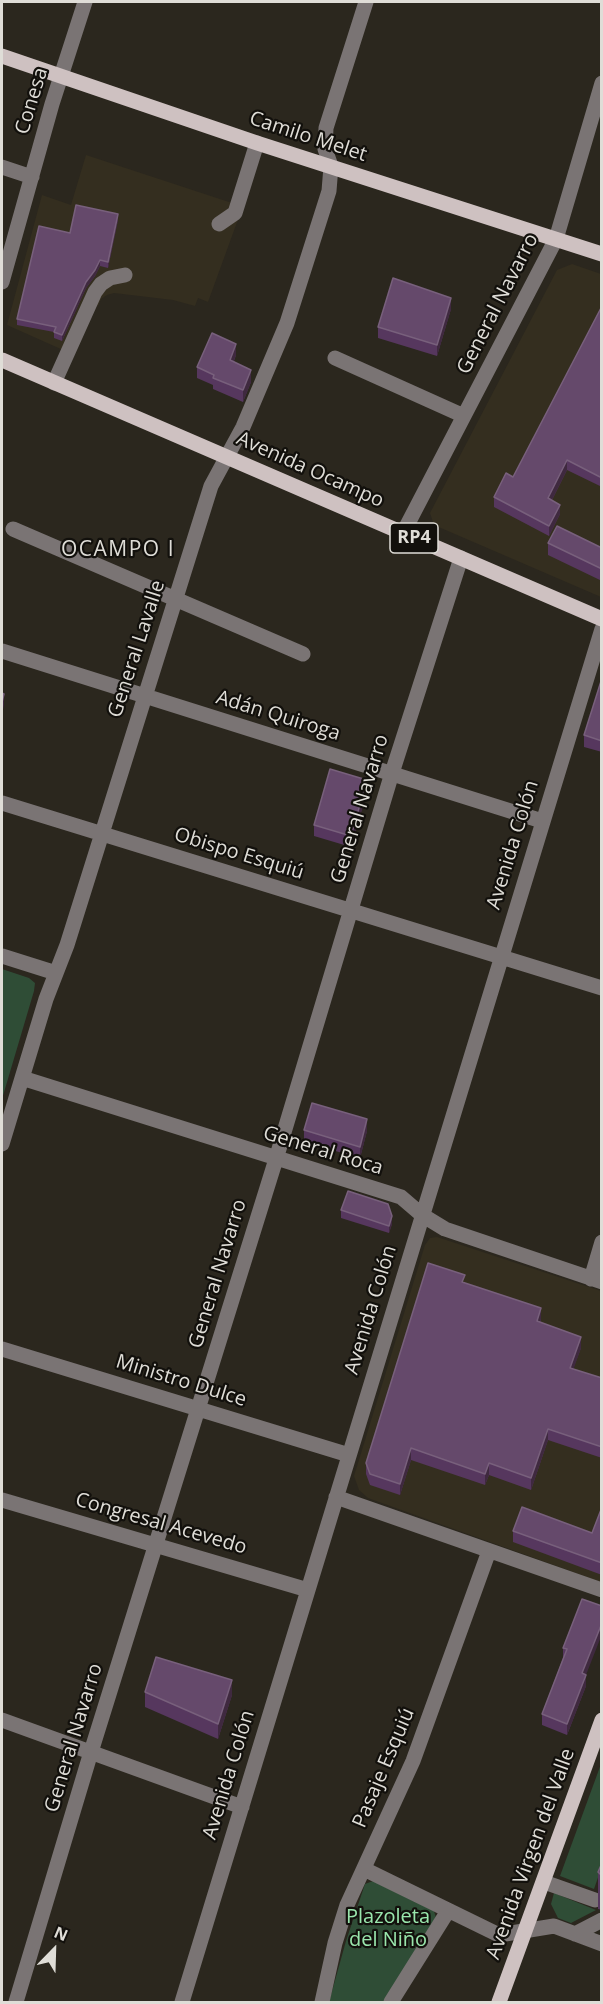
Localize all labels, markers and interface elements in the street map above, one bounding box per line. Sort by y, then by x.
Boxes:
street label: Conesa [10,65,54,137]
street label: Camilo Melet [246,107,370,167]
street label: General Navarro [452,230,544,378]
street label: Avenida Ocampo [233,427,387,513]
road number: RP4 [390,523,438,553]
district label: OCAMPO I [61,537,175,563]
street label: General Lavalle [104,577,170,721]
street label: Adán Quiroga [213,686,343,746]
street label: General Navarro [326,732,394,886]
street label: Avenida Colón [482,778,544,912]
street label: Obispo Esquiú [171,823,307,885]
street label: General Roca [260,1121,386,1181]
street label: General Navarro [184,1197,252,1351]
street label: Avenida Colón [340,1243,402,1377]
street label: Ministro Dulce [113,1350,249,1412]
street label: Congresal Acevedo [73,1488,249,1560]
street label: General Navarro [40,1661,108,1815]
street label: Pasaje Esquiú [348,1705,420,1831]
street label: Avenida Colón [198,1708,260,1842]
street label: Avenida Virgen del Valle [482,1745,580,1963]
park label: Plazoleta del Niño [346,1905,430,1952]
north arrow [24,1920,84,1980]
text: N [51,1921,71,1946]

